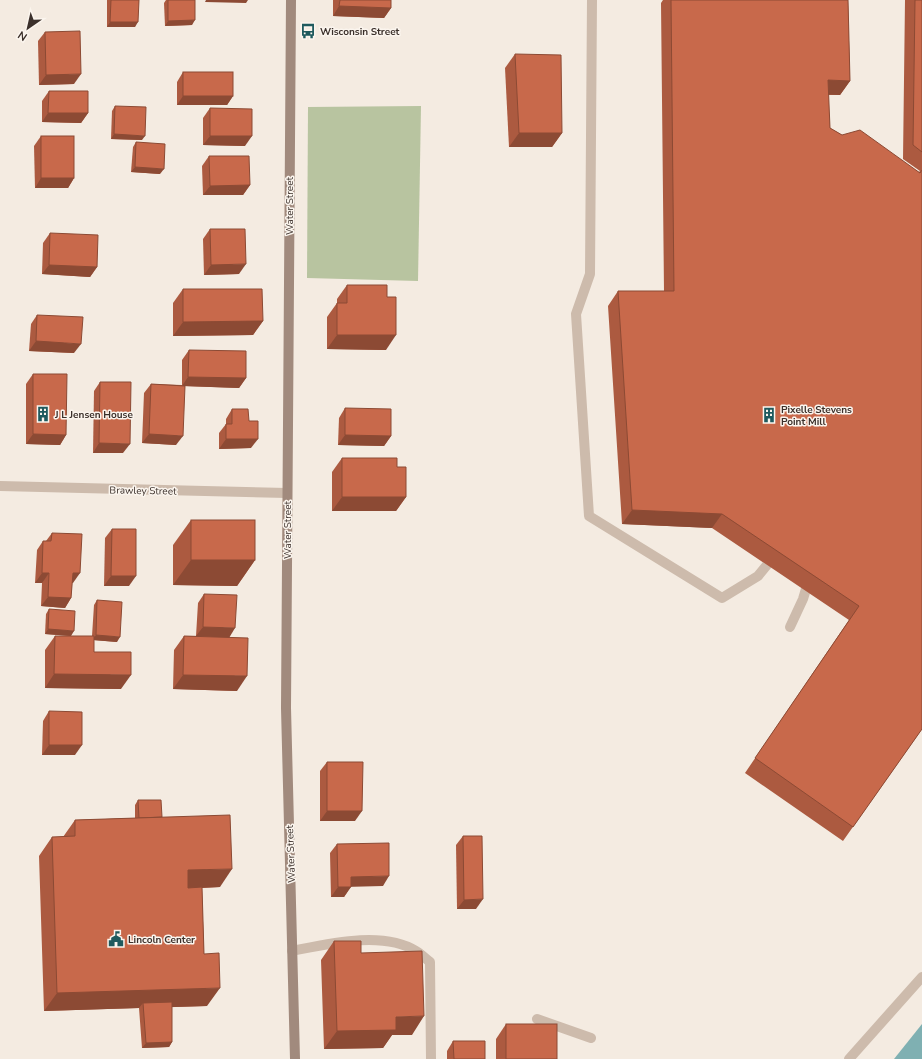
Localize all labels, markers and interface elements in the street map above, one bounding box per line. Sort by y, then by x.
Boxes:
north arrow [8,8,48,48]
bus stop icon: Wisconsin Street [299,22,317,40]
place label: Wisconsin Street [320,25,400,39]
text: N [15,27,30,44]
street label: Water Street [283,177,297,235]
place label: Pixelle Stevens Point Mill [781,403,852,429]
building icon: J L Jensen House [34,405,52,423]
building icon: Pixelle Stevens Point Mill [760,406,778,424]
place label: J L Jensen House [54,408,133,422]
street label: Brawley Street [109,483,177,499]
street label: Water Street [281,501,295,559]
street label: Water Street [283,824,299,883]
public building icon: Lincoln Center [107,930,125,948]
place label: Lincoln Center [128,933,195,947]

